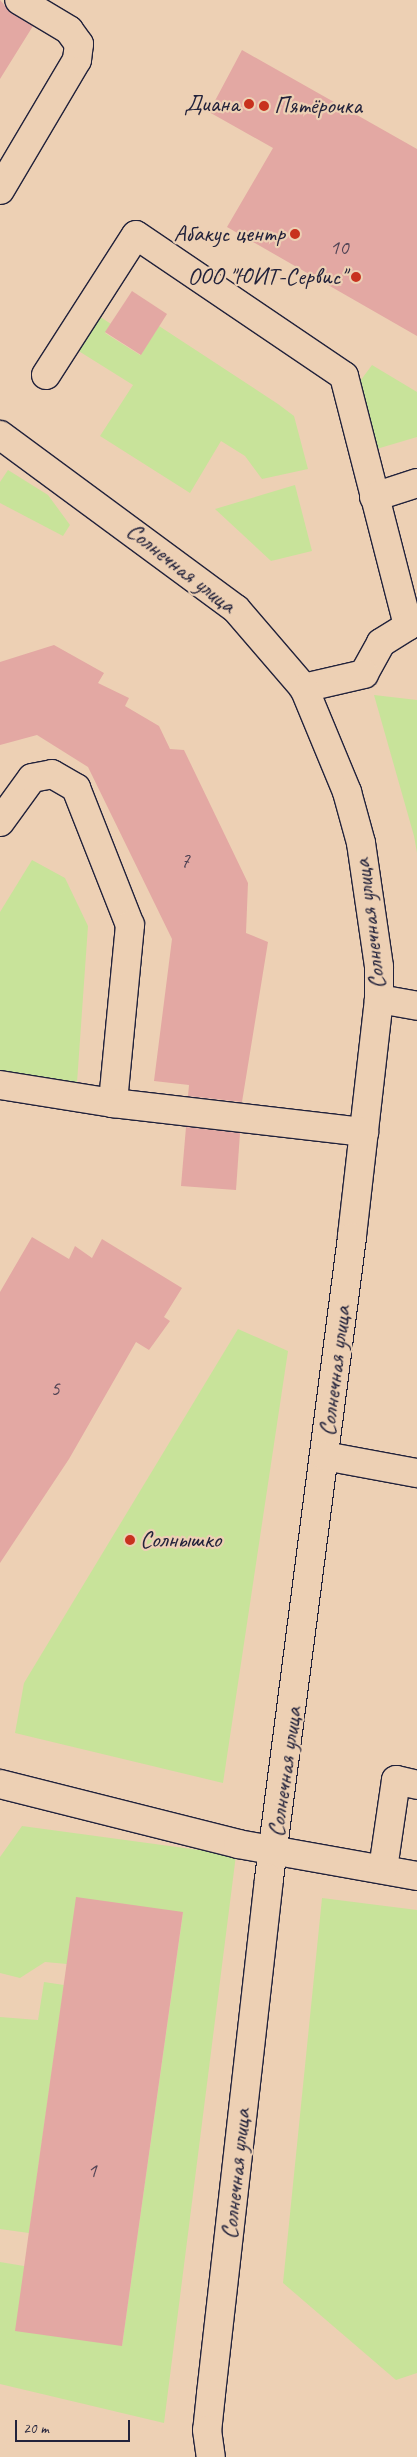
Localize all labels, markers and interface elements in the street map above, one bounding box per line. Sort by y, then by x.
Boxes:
place label: Диана [184,90,239,118]
place label: Пятёрочка [274,92,362,120]
marker: Диана [243,98,255,110]
marker: Пятёрочка [258,100,270,112]
place label: Абакус центр [173,220,285,248]
marker: Абакус центр [289,228,301,240]
house number: 10 [330,234,348,260]
place label: ООО "ЮИТ-Сервис" [187,263,346,291]
marker: ООО "ЮИТ-Сервис" [350,271,362,283]
street label: Солнечная улица [120,516,242,620]
house number: 7 [180,847,190,873]
street label: Солнечная улица [348,856,392,992]
street label: Солнечная улица [313,1303,357,1439]
house number: 5 [50,1375,60,1401]
place label: Солнышко [140,1526,221,1554]
marker: Солнышко [124,1534,136,1546]
street label: Солнечная улица [261,1704,309,1840]
street label: Солнечная улица [215,2106,257,2242]
house number: 1 [87,2157,97,2183]
scale bar [18,2410,132,2442]
text: 20 m [23,2419,49,2438]

